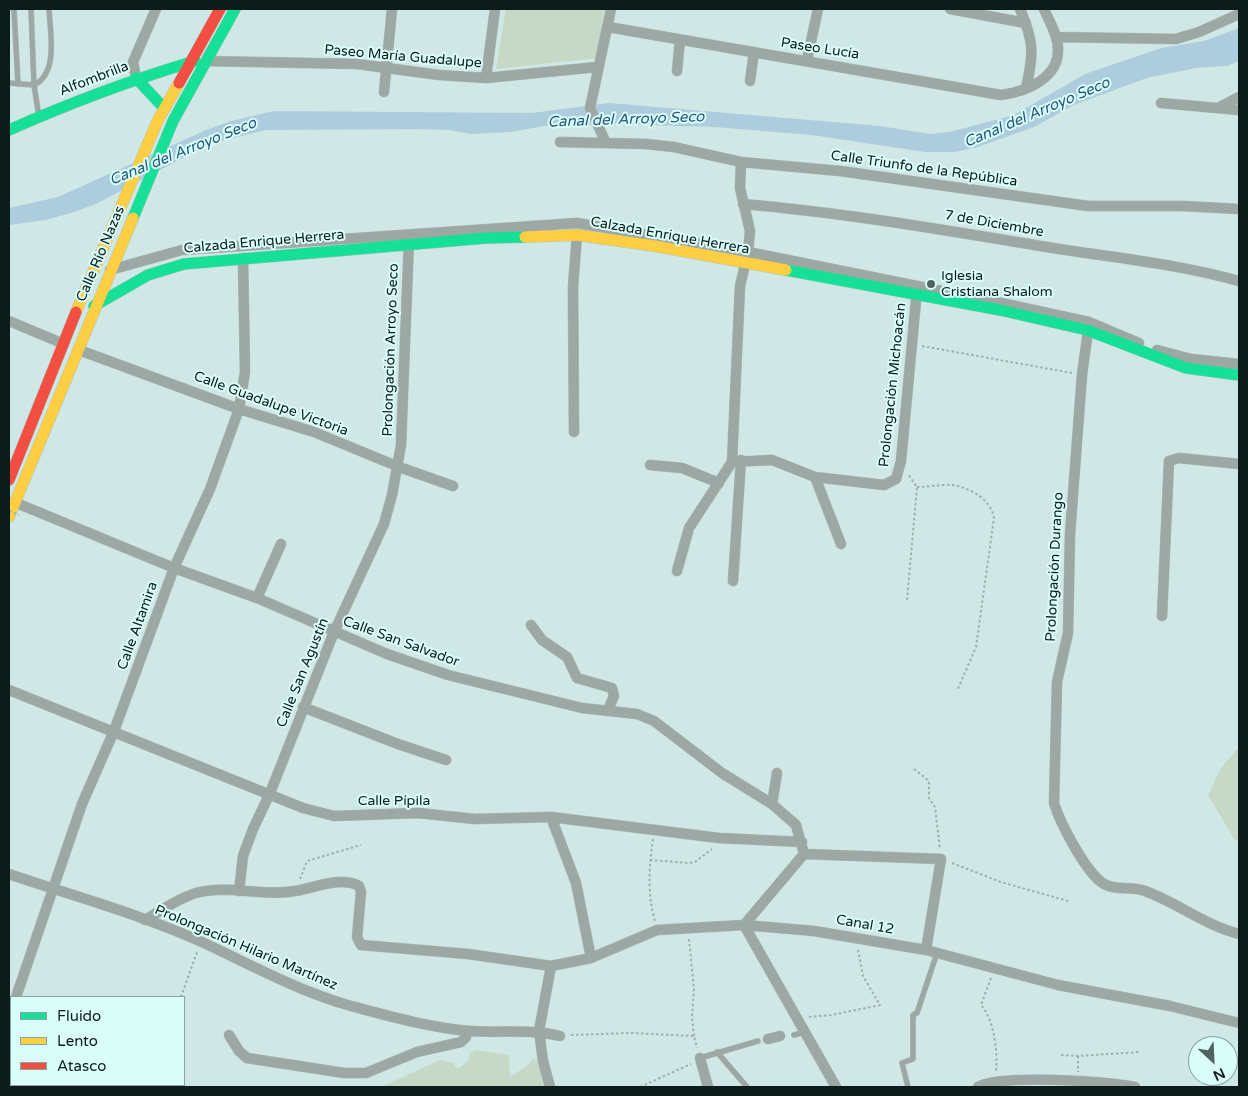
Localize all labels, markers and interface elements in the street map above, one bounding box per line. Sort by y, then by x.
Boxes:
street label: Paseo Lucía [780,35,860,63]
street label: Paseo María Guadalupe [324,42,482,72]
street label: Alfombrilla [57,58,131,100]
water label: Canal del Arroyo Seco [961,74,1113,152]
water label: Canal del Arroyo Seco [547,108,705,132]
water label: Canal del Arroyo Seco [107,114,259,190]
street label: Calle Triunfo de la República [830,148,1018,190]
street label: Calle Río Nazas [73,204,129,304]
street label: 7 de Diciembre [943,207,1045,241]
street label: Calzada Enrique Herrera [589,214,751,258]
street label: Calzada Enrique Herrera [183,227,345,257]
street label: Prolongación Arroyo Seco [380,263,402,437]
place label: Iglesia Cristiana Shalom [941,268,1053,300]
marker: Iglesia Cristiana Shalom [925,278,937,290]
street label: Prolongación Michoacán [876,302,910,468]
street label: Calle Guadalupe Victoria [191,368,351,440]
street label: Prolongación Durango [1043,492,1067,642]
street label: Calle Altamira [114,580,162,672]
street label: Calle San Salvador [340,613,462,671]
street label: Calle San Agustín [273,616,333,730]
street label: Calle Pípila [358,793,430,809]
street label: Prolongación Hilario Martínez [152,902,340,994]
street label: Canal 12 [835,912,895,938]
legend [10,996,185,1086]
text: Fluido [57,1007,101,1025]
text: Lento [57,1032,98,1050]
north arrow [1188,1036,1238,1086]
text: Atasco [57,1057,106,1075]
text: N [1210,1064,1228,1084]

